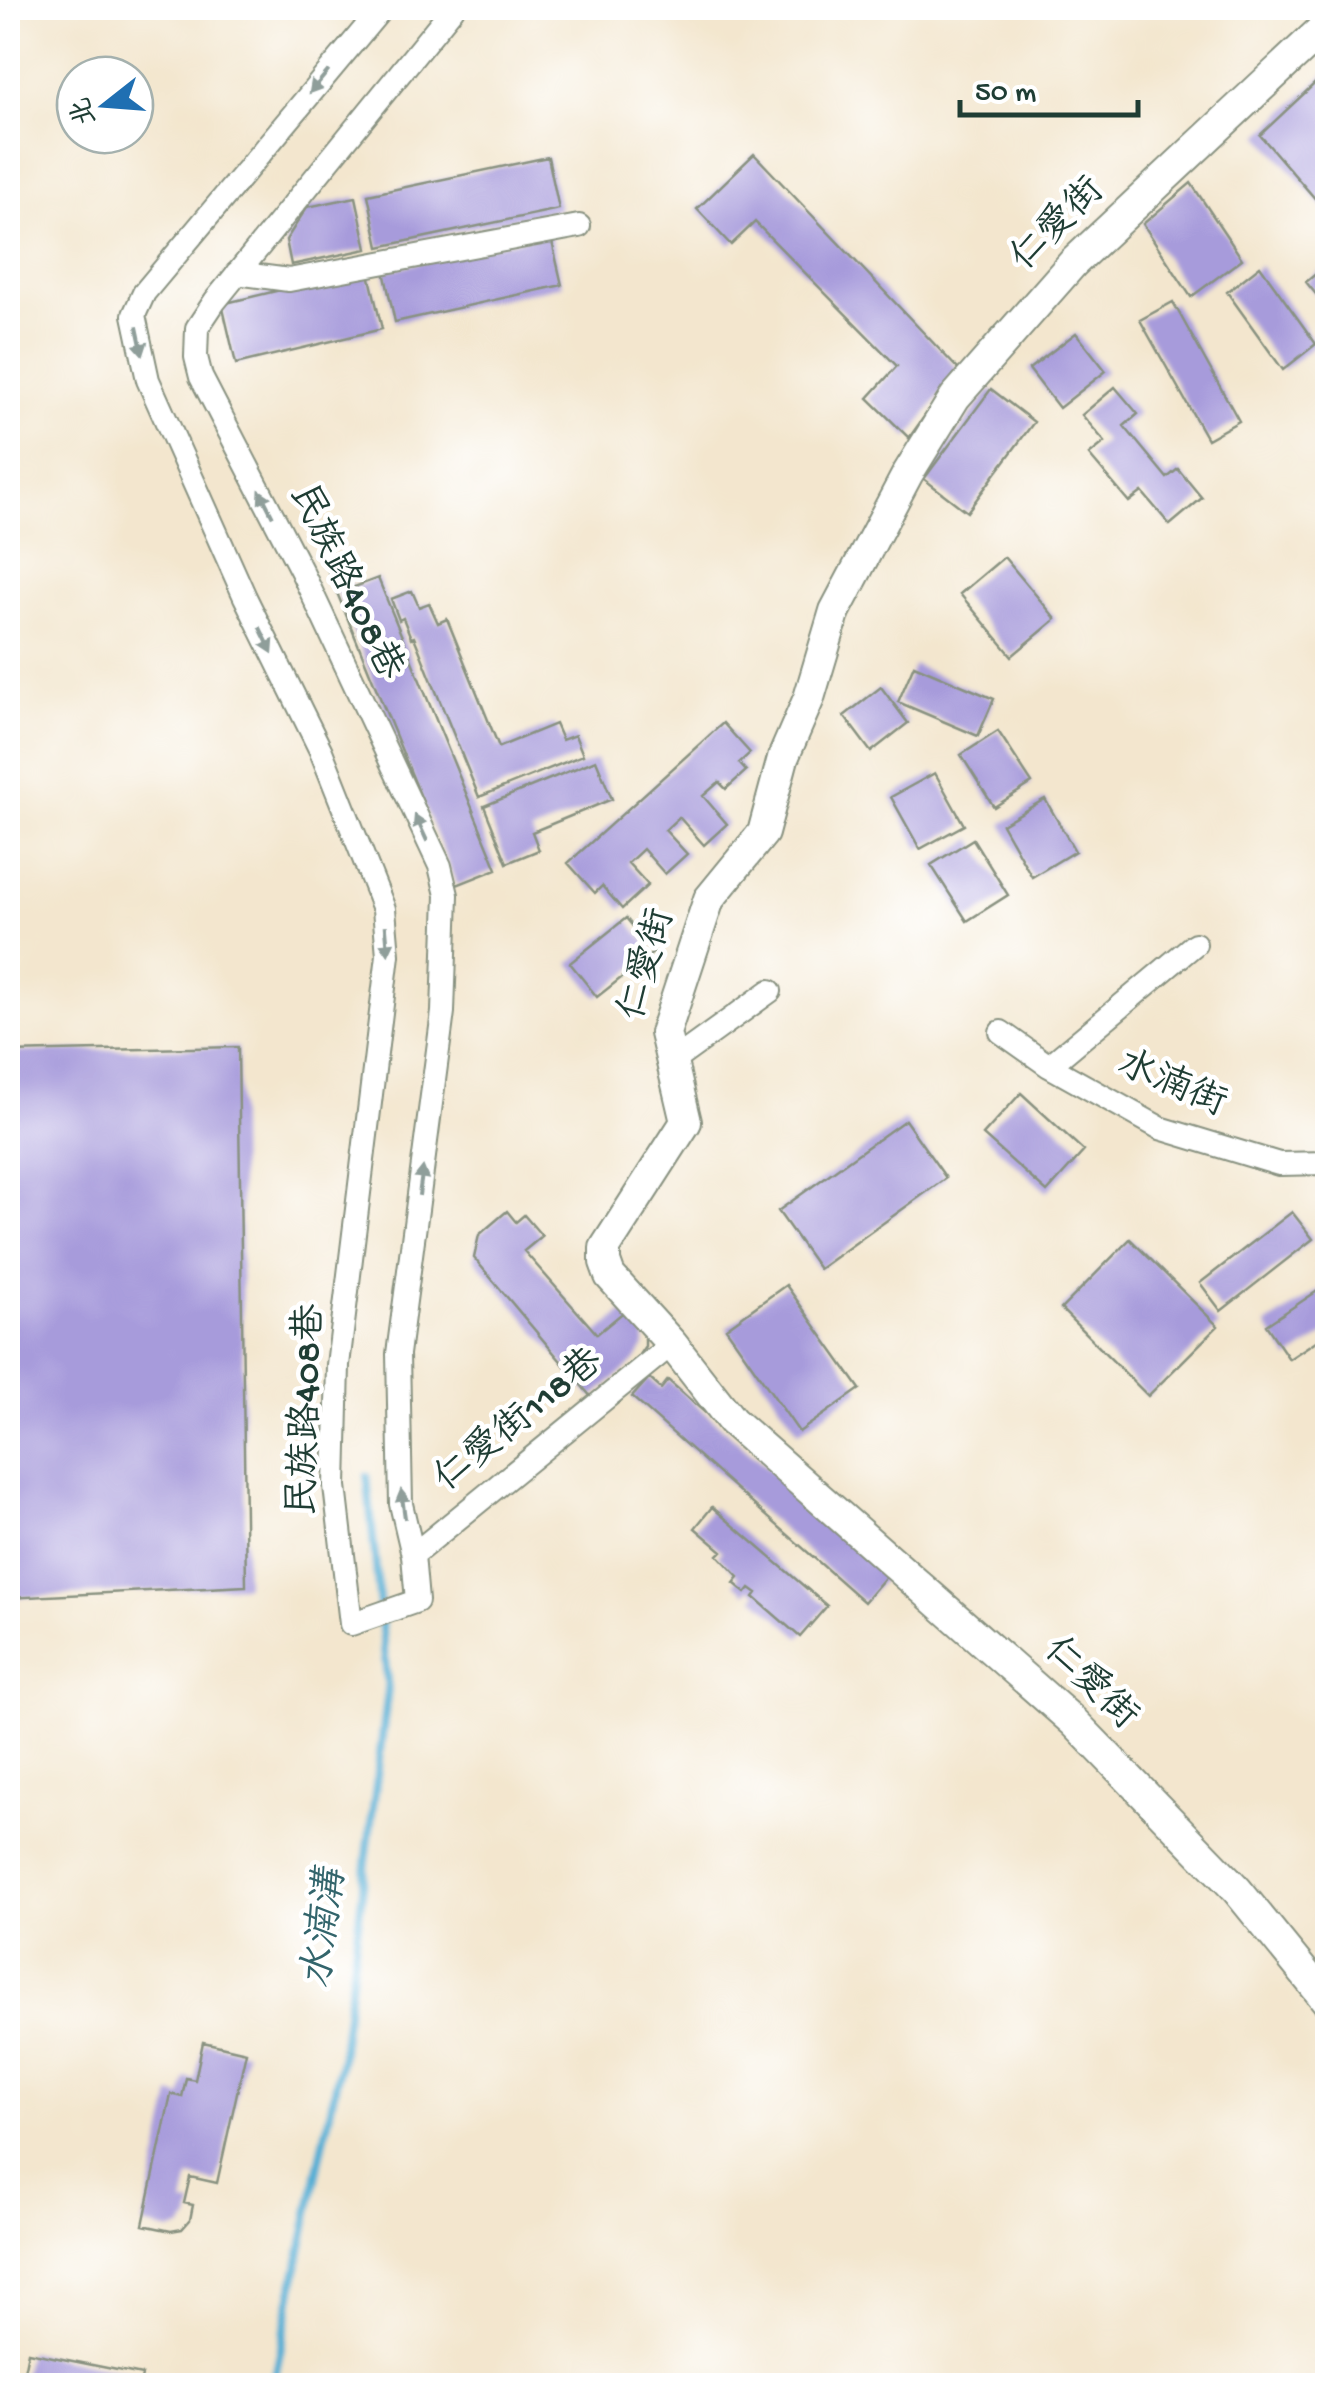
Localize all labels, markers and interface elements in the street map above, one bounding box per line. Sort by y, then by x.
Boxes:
north arrow [55,55,155,155]
scale bar [960,55,1138,117]
one-way arrow [309,70,330,95]
text: 50 m [975,77,1036,112]
text: 北 [66,93,105,129]
street label: 仁愛街 [1001,168,1115,282]
one-way arrow [133,326,148,357]
street label: 民族路408巷 [278,477,413,688]
one-way arrow [258,488,275,517]
one-way arrow [258,625,275,654]
one-way arrow [413,813,430,842]
street label: 仁愛街 [609,903,686,1026]
one-way arrow [379,925,395,956]
street label: 水湳街 [1110,1041,1233,1129]
one-way arrow [413,1165,429,1197]
street label: 民族路408巷 [280,1303,335,1517]
street label: 仁愛街118巷 [425,1339,613,1503]
one-way arrow [395,1488,411,1520]
street label: 仁愛街 [1033,1627,1147,1740]
water label: 水湳溝 [294,1863,358,1991]

